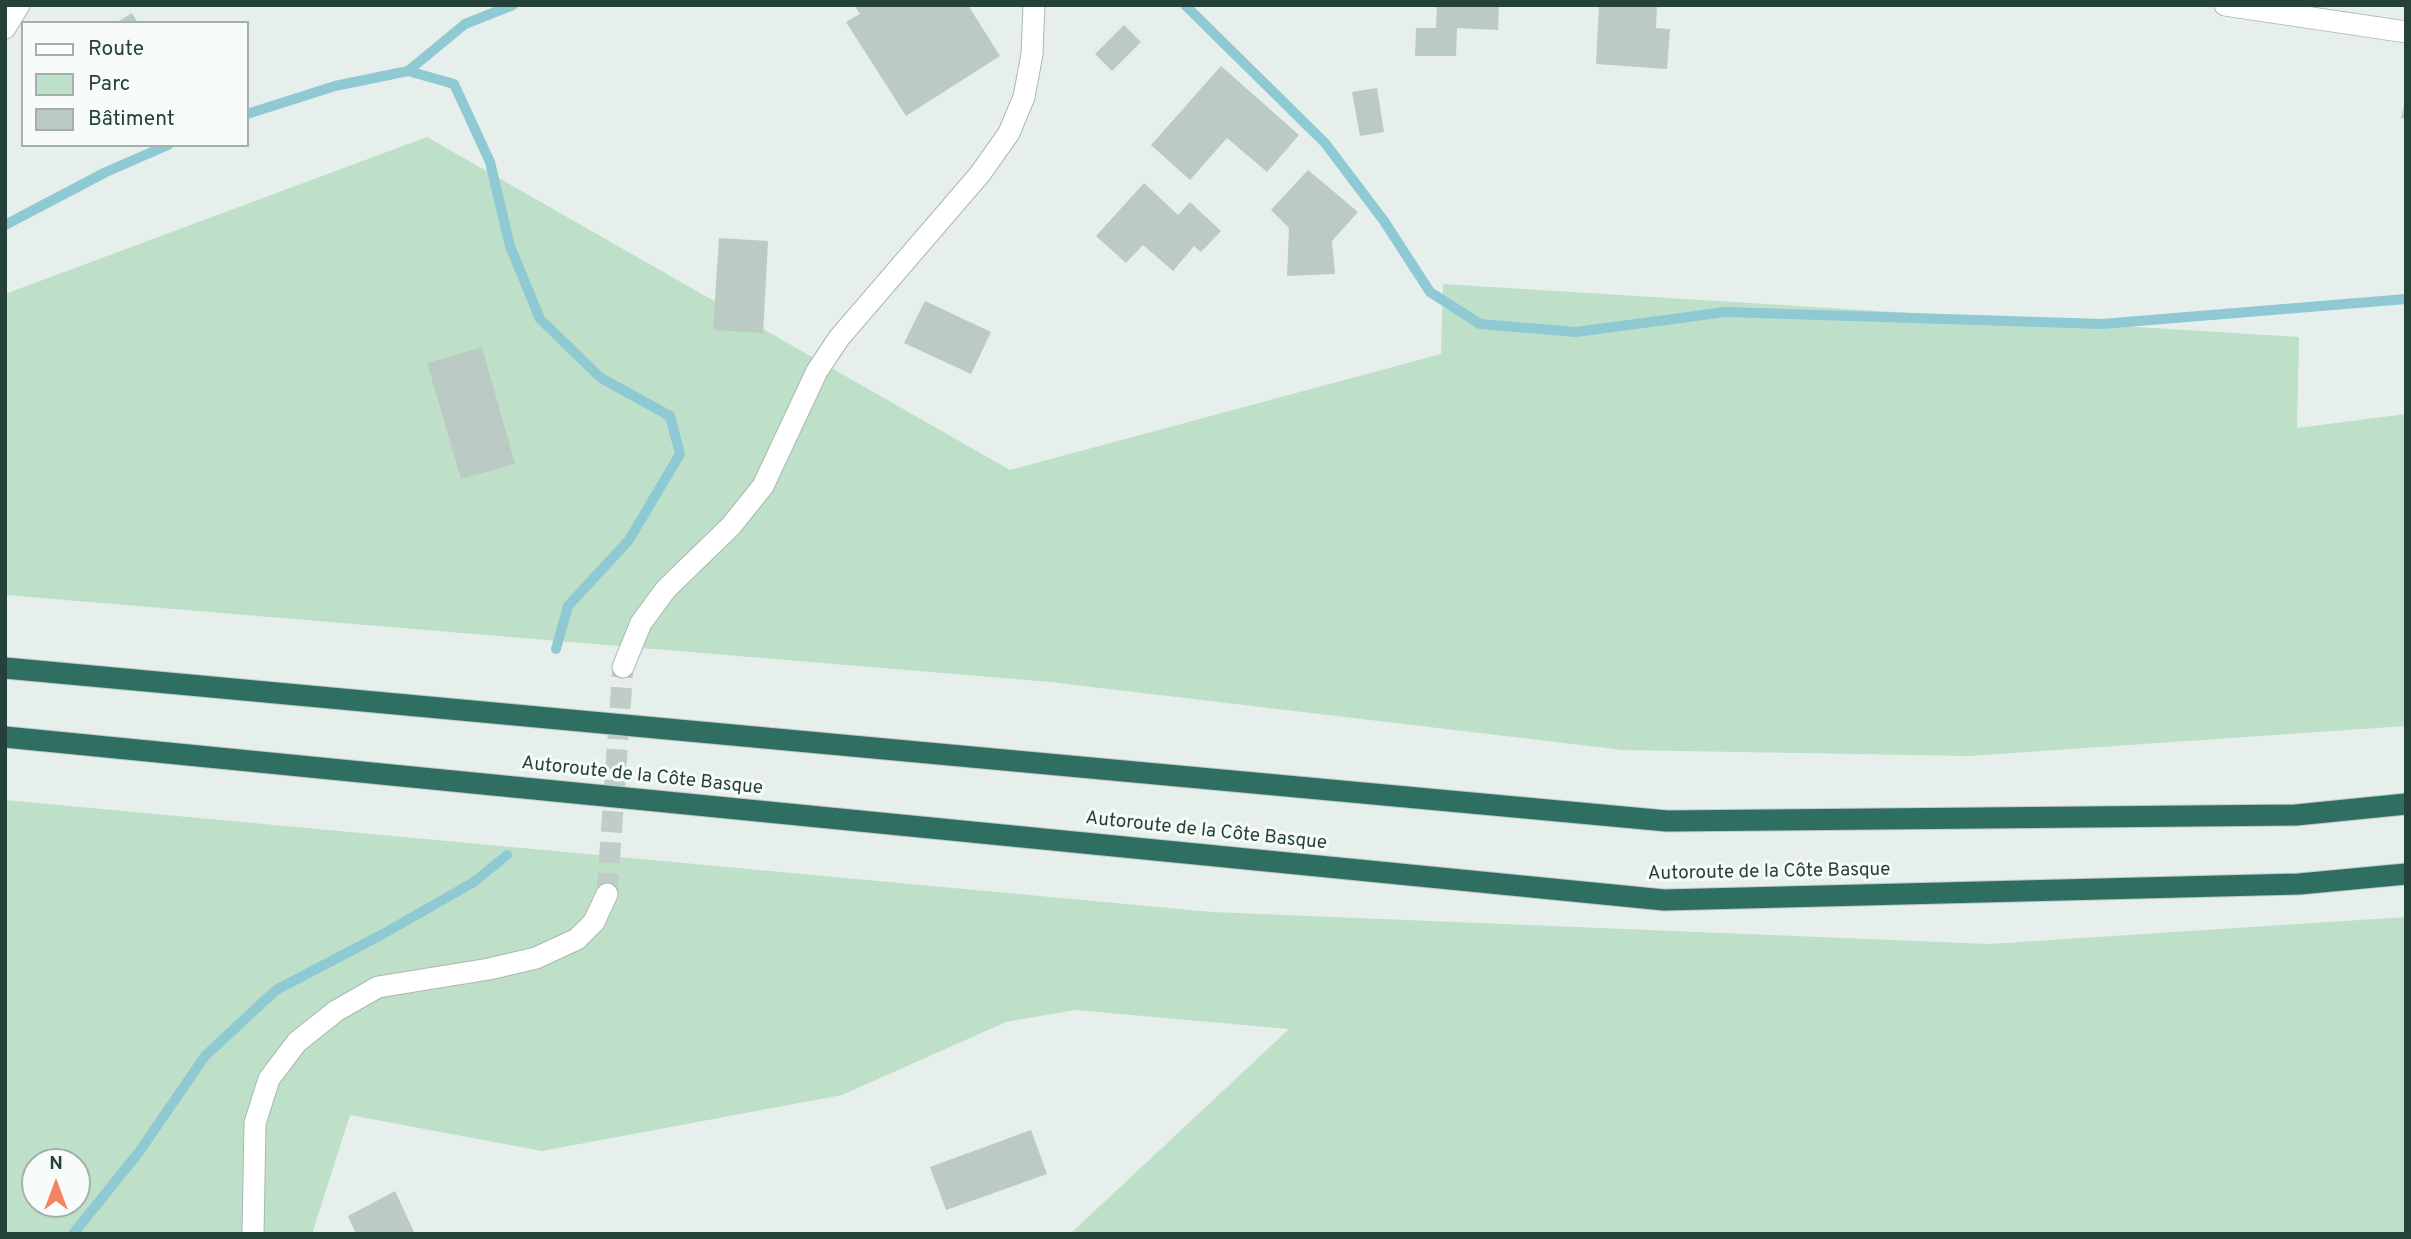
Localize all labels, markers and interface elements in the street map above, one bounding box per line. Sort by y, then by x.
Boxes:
legend [21,21,248,147]
text: Route [88,36,144,63]
text: Parc [88,71,130,98]
text: Bâtiment [88,106,175,133]
street label: Autoroute de la Côte Basque [520,753,764,801]
street label: Autoroute de la Côte Basque [1084,808,1328,856]
street label: Autoroute de la Côte Basque [1647,859,1891,887]
north arrow [21,1148,91,1218]
text: N [49,1152,63,1176]

